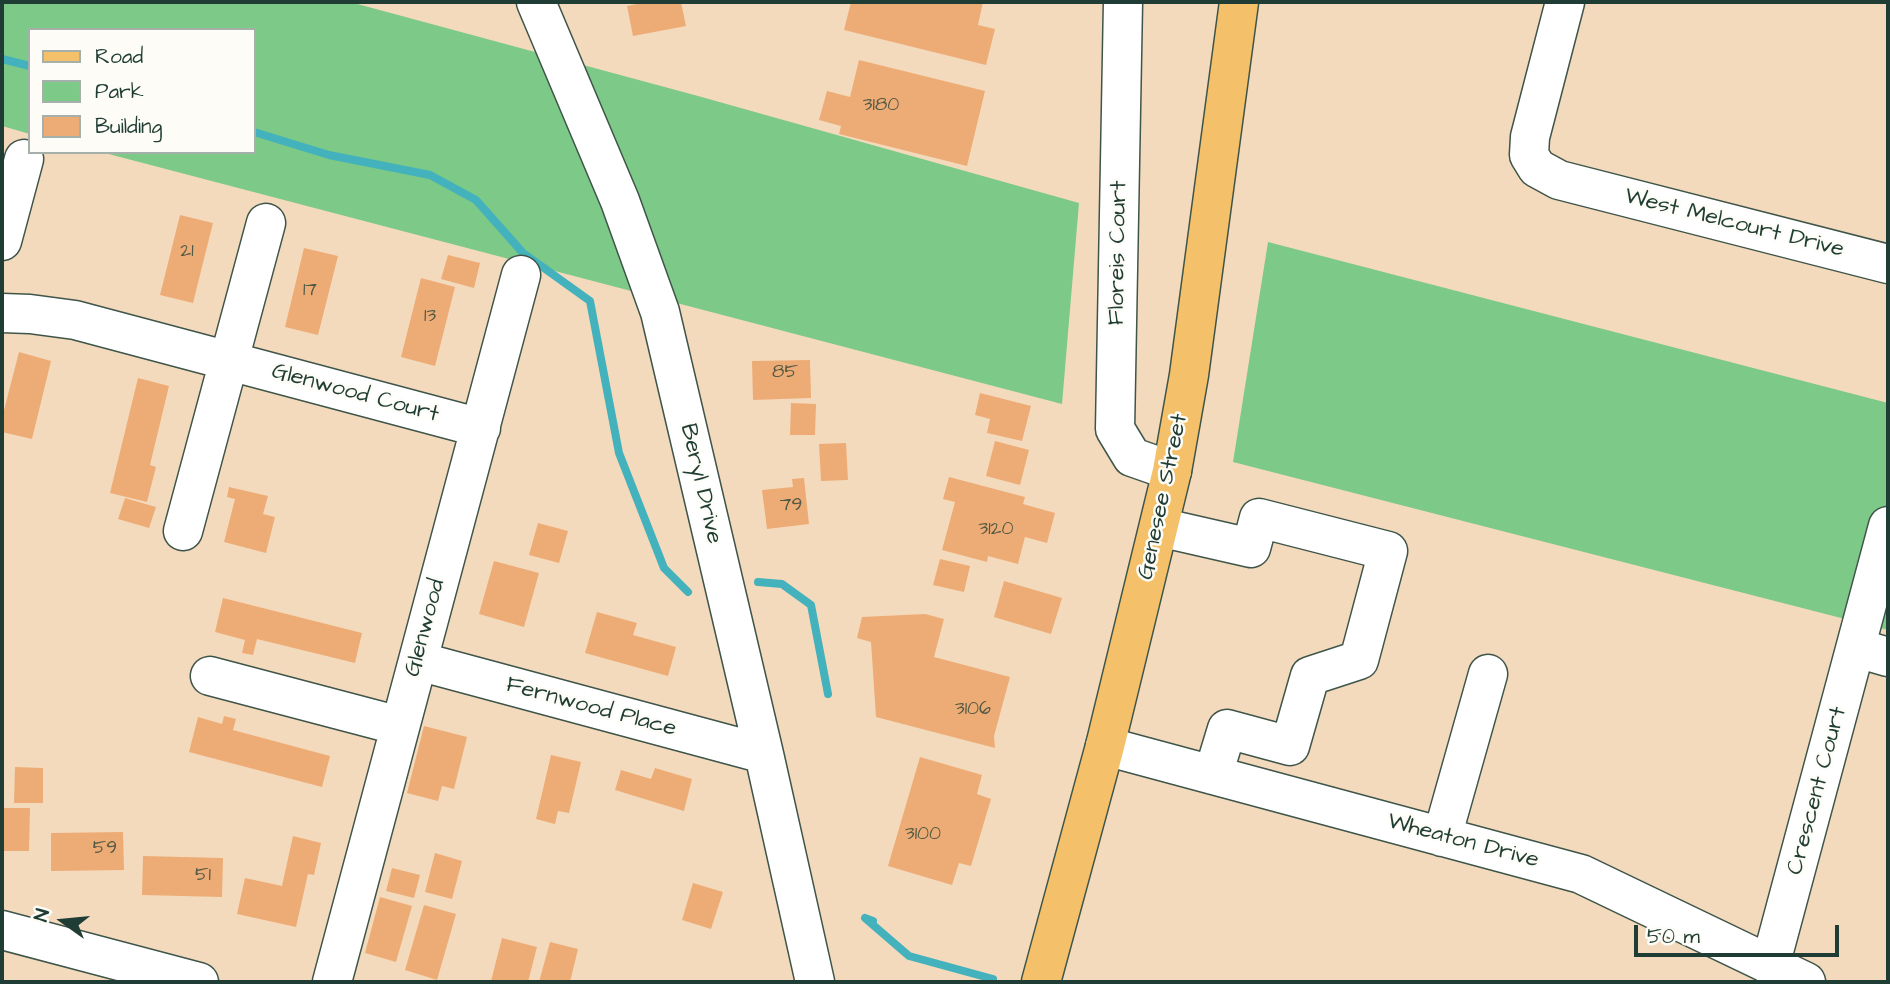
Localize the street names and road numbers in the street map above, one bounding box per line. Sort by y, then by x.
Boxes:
street label: Floreis Court [1104,180,1134,326]
street label: West Melcourt Drive [1621,183,1847,265]
street label: Glenwood Court [268,358,442,430]
street label: Genesee Street [1133,412,1195,582]
street label: Beryl Drive [673,421,727,547]
street label: Glenwood [400,576,452,680]
street label: Fernwood Place [503,672,679,744]
street label: Crescent Court [1782,704,1854,878]
street label: Wheaton Drive [1384,809,1542,875]

